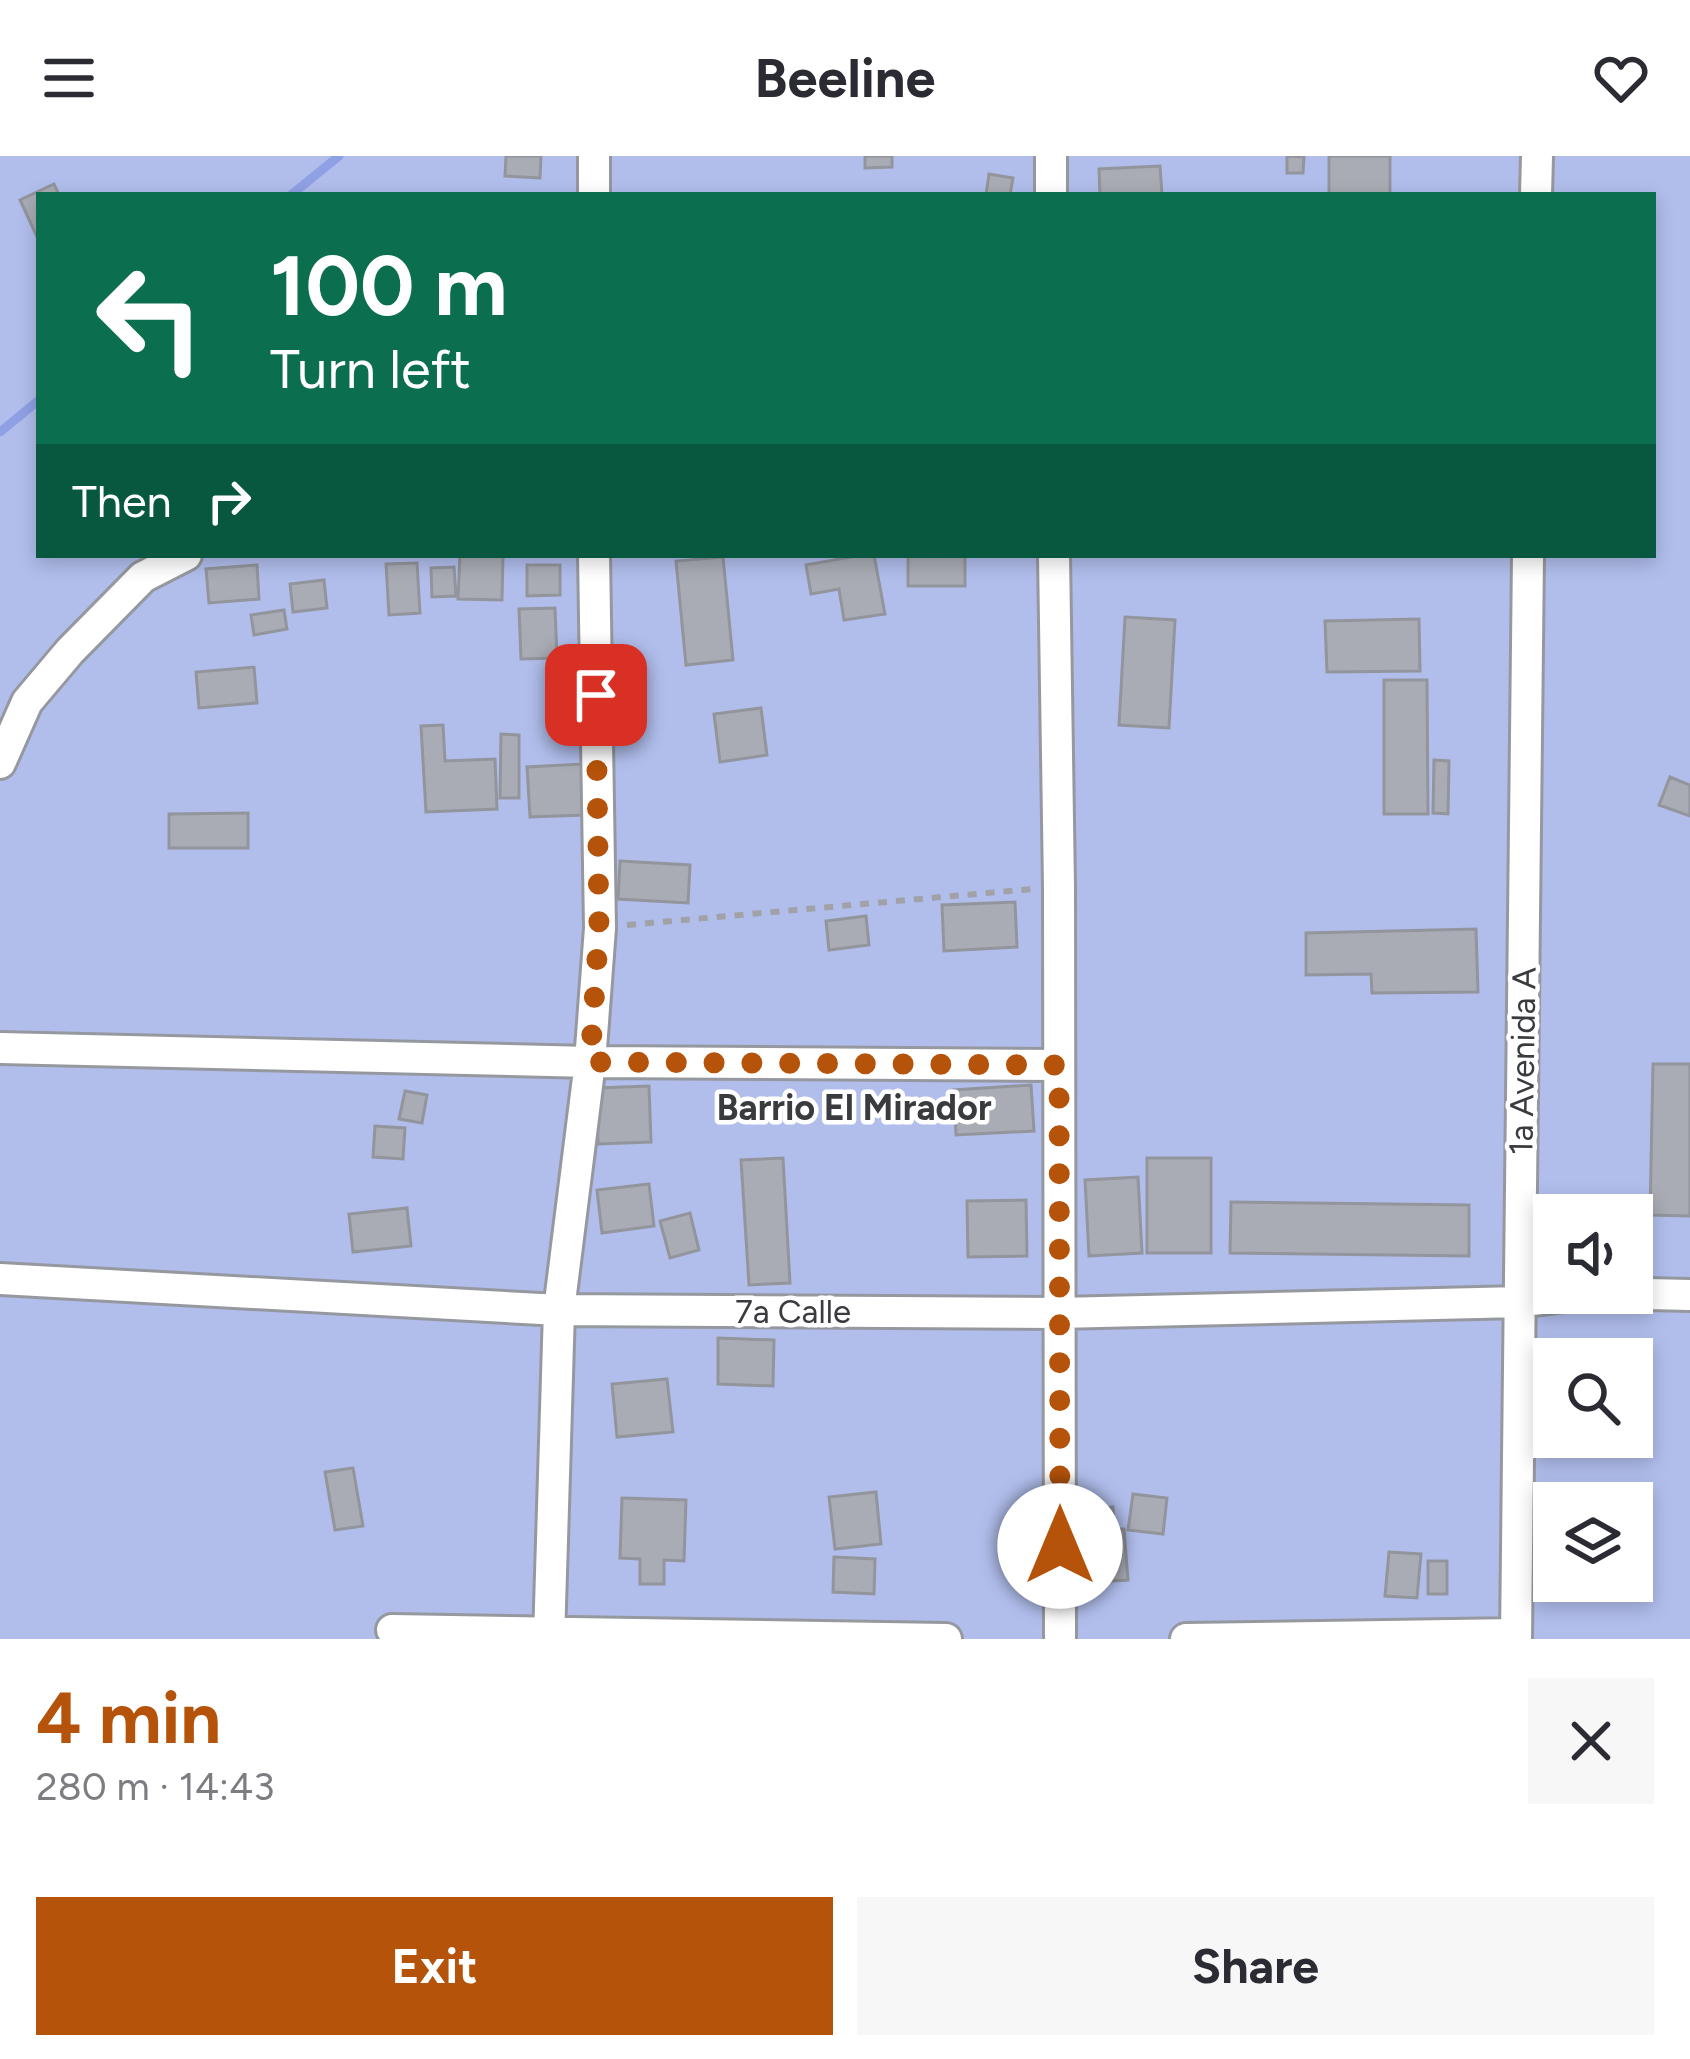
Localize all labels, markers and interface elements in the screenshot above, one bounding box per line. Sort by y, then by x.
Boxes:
icon: menu [36,45,102,111]
icon: heart [1588,45,1654,111]
text: Beeline [755,46,935,111]
text: 100 m [270,235,508,336]
icon: left [72,240,228,396]
text: Turn left [270,337,471,402]
icon: right [196,468,262,534]
text: Then [72,474,172,528]
pin [545,644,647,746]
icon: arrive [563,662,629,728]
street label: 1a Avenida A [1501,966,1544,1155]
district label: Barrio El Mirador [716,1086,992,1129]
map controls [1533,1194,1653,1602]
button: sound [1533,1194,1653,1314]
street label: 7a Calle [735,1292,851,1331]
button: search [1533,1338,1653,1458]
button: layers [1533,1482,1653,1602]
position arrow [997,1483,1123,1609]
text: 4 min [36,1675,221,1761]
button: close [1528,1678,1654,1804]
text: 280 m · 14:43 [36,1763,274,1810]
button: Exit [36,1897,833,2035]
button: Share [857,1897,1654,2035]

